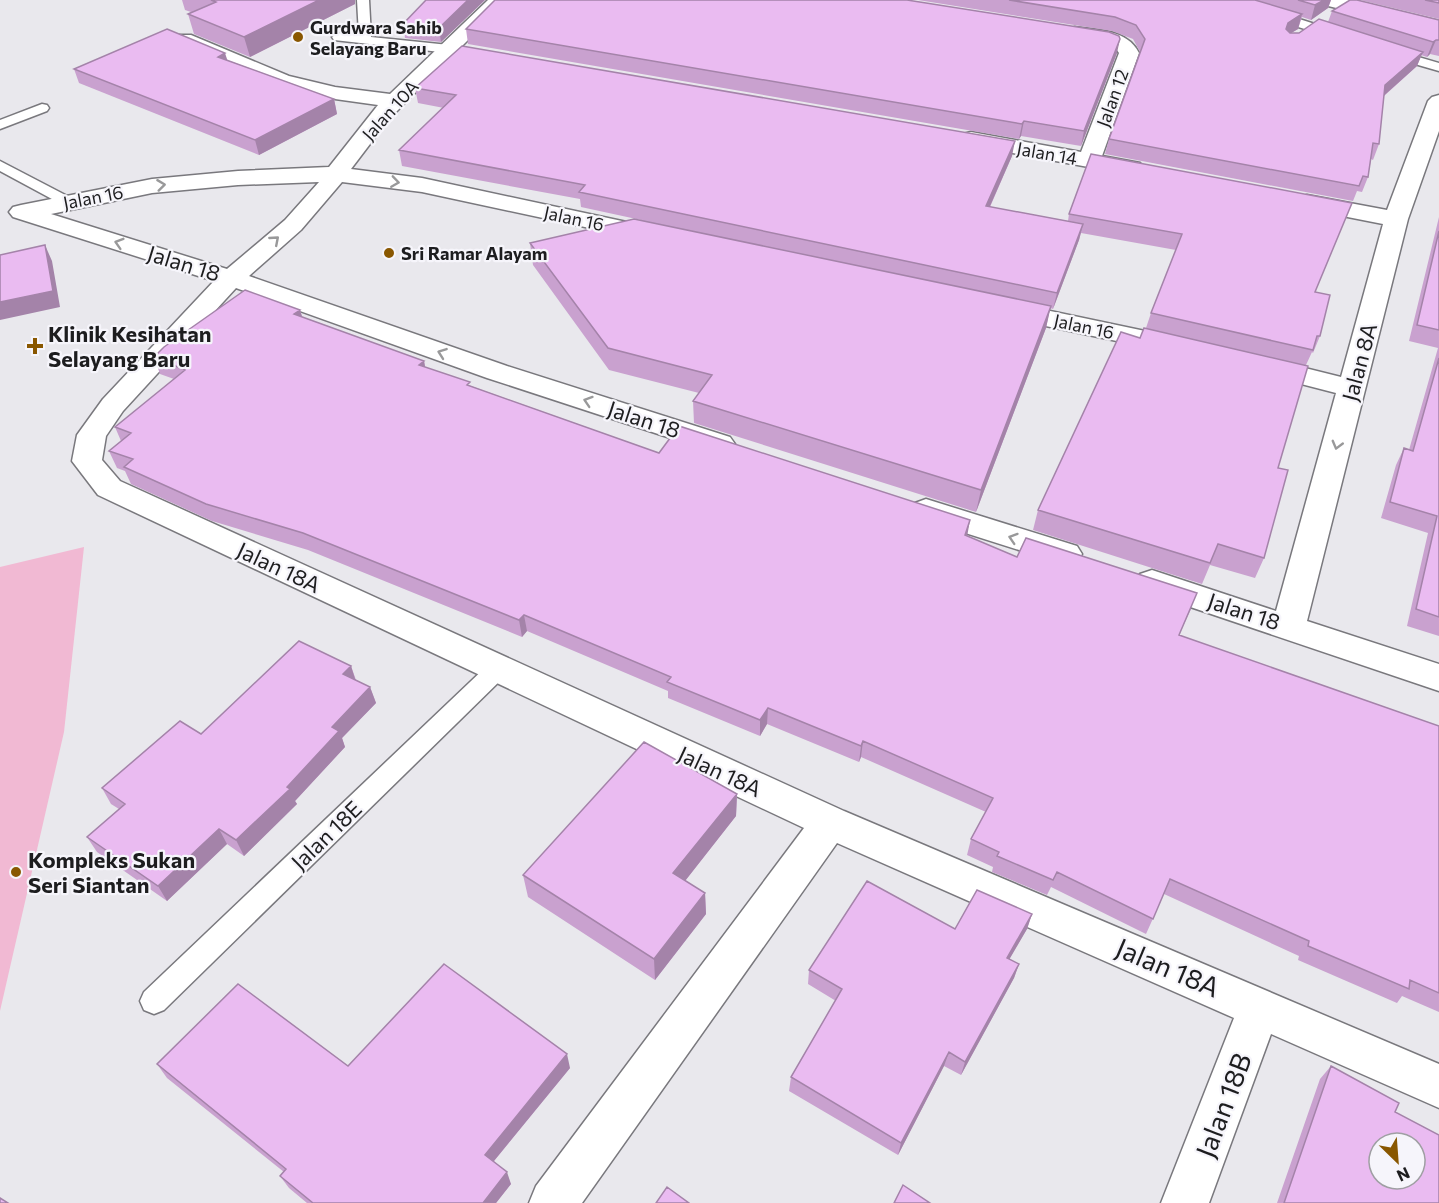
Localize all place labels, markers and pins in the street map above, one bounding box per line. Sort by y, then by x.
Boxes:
place label: Gurdwara Sahib Selayang Baru [310,16,442,59]
marker: Gurdwara Sahib Selayang Baru [291,30,305,44]
place label: Sri Ramar Alayam [401,242,548,264]
marker: Sri Ramar Alayam [382,246,396,260]
place label: Klinik Kesihatan Selayang Baru [48,320,212,372]
marker: Klinik Kesihatan Selayang Baru [26,337,44,355]
place label: Kompleks Sukan Seri Siantan [28,846,195,898]
marker: Kompleks Sukan Seri Siantan [9,865,23,879]

